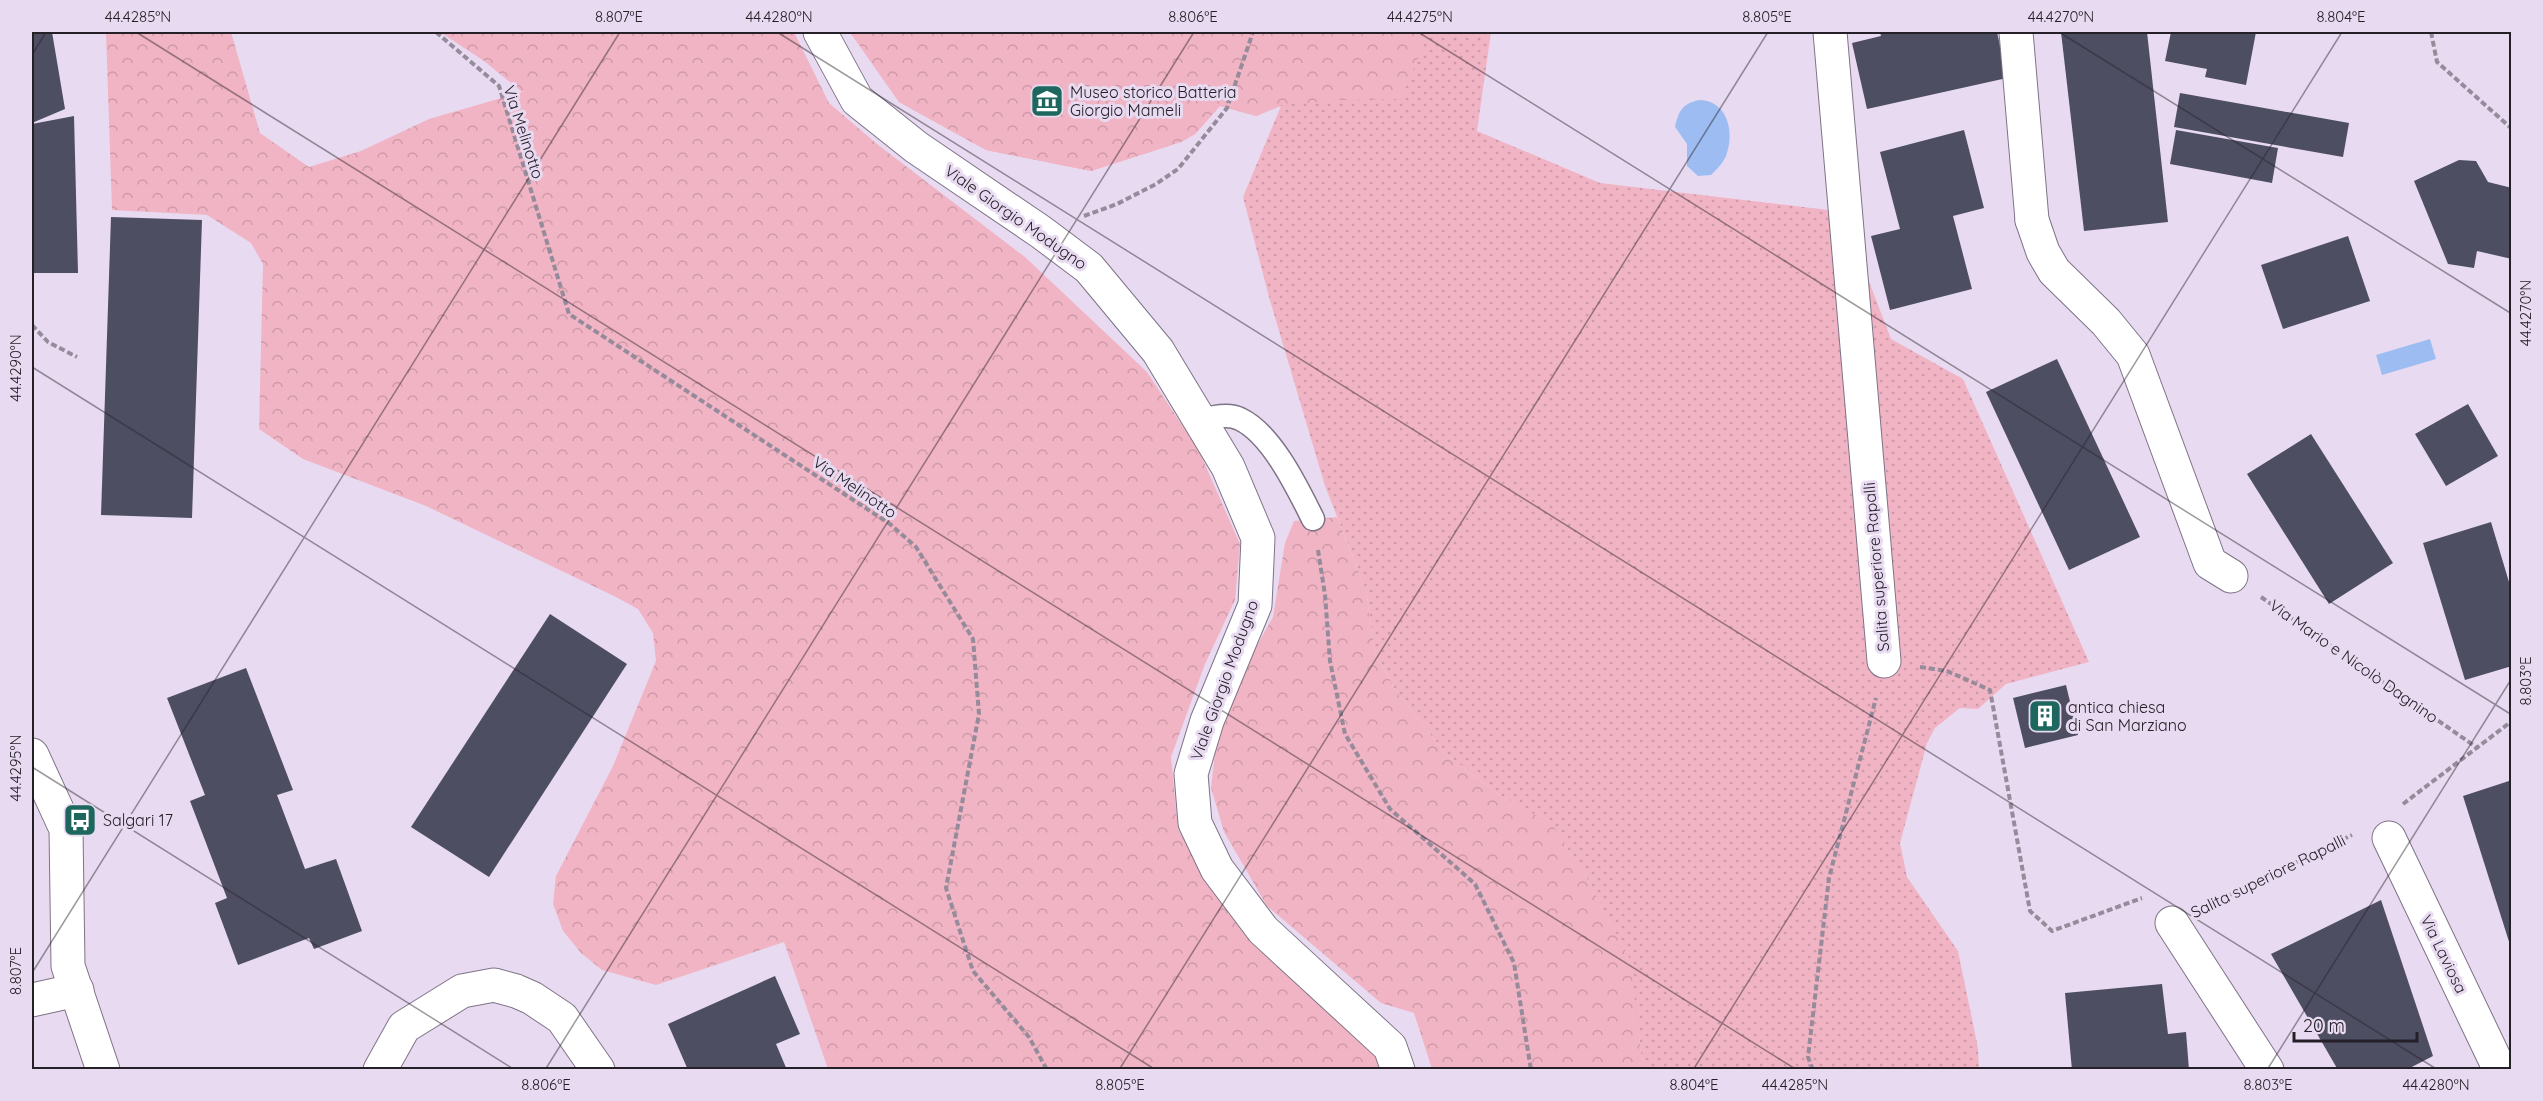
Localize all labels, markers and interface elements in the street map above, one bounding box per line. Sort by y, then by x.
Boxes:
text: 44.4285°N [105,7,171,26]
text: 8.807°E [595,7,643,26]
text: 44.4280°N [745,7,813,26]
text: 8.806°E [1168,7,1218,26]
text: 44.4275°N [1387,7,1453,26]
text: 8.805°E [1742,7,1792,26]
text: 44.4270°N [2028,7,2094,26]
text: 8.804°E [2316,7,2366,26]
place label: Museo storico Batteria Giorgio Mameli [1070,82,1237,120]
street label: Via Melinotto [500,83,548,181]
museum icon: Museo storico Batteria Giorgio Mameli [1029,83,1065,119]
street label: Viale Giorgio Modugno [941,160,1091,274]
text: 44.4270°N [2516,280,2535,346]
text: 44.4290°N [6,334,25,402]
street label: Via Melinotto [809,452,901,522]
street label: Salita superiore Rapalli [1859,482,1893,652]
street label: Via Mario e Nicolò Dagnino [2266,595,2442,727]
street label: Viale Giorgio Modugno [1186,597,1262,763]
text: 8.803°E [2516,656,2535,706]
place label: antica chiesa di San Marziano [2068,697,2187,735]
building icon: antica chiesa di San Marziano [2027,698,2063,734]
text: 44.4295°N [6,735,25,801]
bus stop icon: Salgari 17 [62,802,98,838]
place label: Salgari 17 [103,810,173,830]
street label: Salita superiore Rapalli [2187,830,2349,922]
street label: Via Laviosa [2416,911,2472,997]
text: 8.807°E [6,947,25,995]
scale bar [2294,1005,2417,1043]
text: 20 m [2303,1014,2345,1037]
text: 8.806°E [521,1075,571,1094]
text: 8.805°E [1095,1075,1145,1094]
text: 8.804°E [1669,1075,1719,1094]
text: 44.4285°N [1762,1075,1828,1094]
text: 8.803°E [2243,1075,2293,1094]
text: 44.4280°N [2402,1075,2470,1094]

